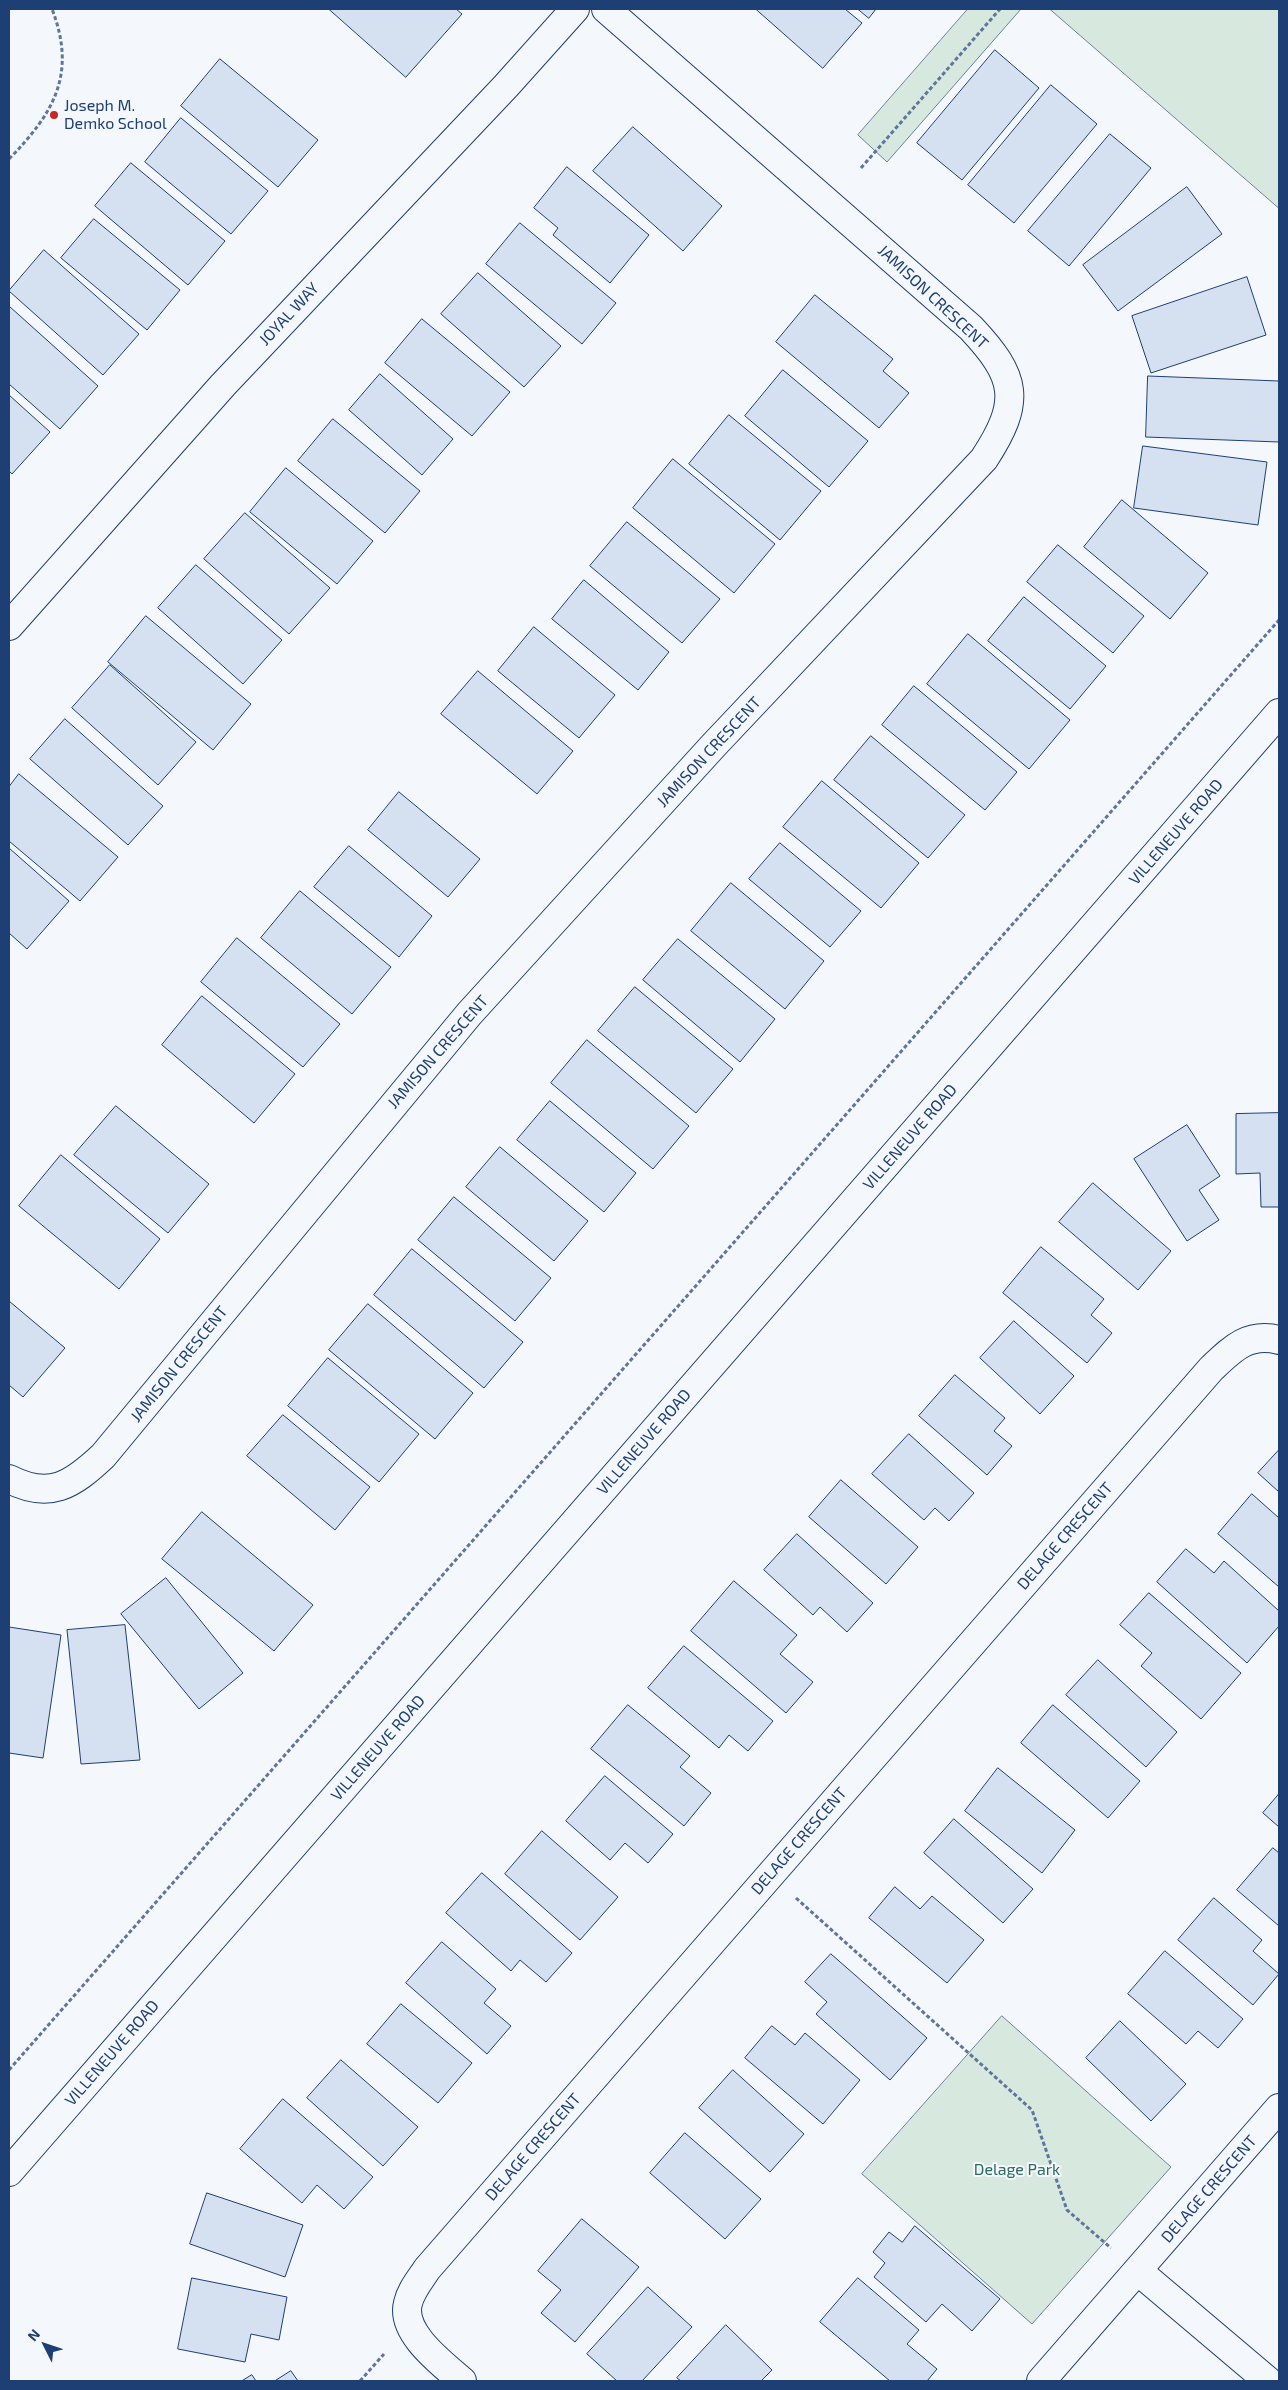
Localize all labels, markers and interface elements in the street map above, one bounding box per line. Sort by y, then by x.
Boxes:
place label: Joseph M. Demko School [64,96,167,134]
marker: Joseph M. Demko School [48,109,60,121]
street label: JAMISON CRESCENT [874,241,992,353]
street label: JOYAL WAY [255,279,323,349]
street label: JAMISON CRESCENT [653,693,765,811]
street label: VILLENEUVE ROAD [1125,775,1227,889]
street label: JAMISON CRESCENT [384,991,492,1113]
street label: VILLENEUVE ROAD [859,1080,961,1194]
street label: JAMISON CRESCENT [126,1302,232,1426]
street label: VILLENEUVE ROAD [593,1385,695,1499]
street label: DELAGE CRESCENT [1013,1478,1117,1594]
street label: VILLENEUVE ROAD [327,1691,429,1805]
street label: DELAGE CRESCENT [747,1783,851,1899]
street label: VILLENEUVE ROAD [61,1996,163,2110]
street label: DELAGE CRESCENT [481,2089,585,2205]
street label: DELAGE CRESCENT [1157,2131,1261,2247]
park label: Delage Park [974,2160,1060,2180]
north arrow [20,2320,70,2370]
text: N [24,2325,43,2344]

